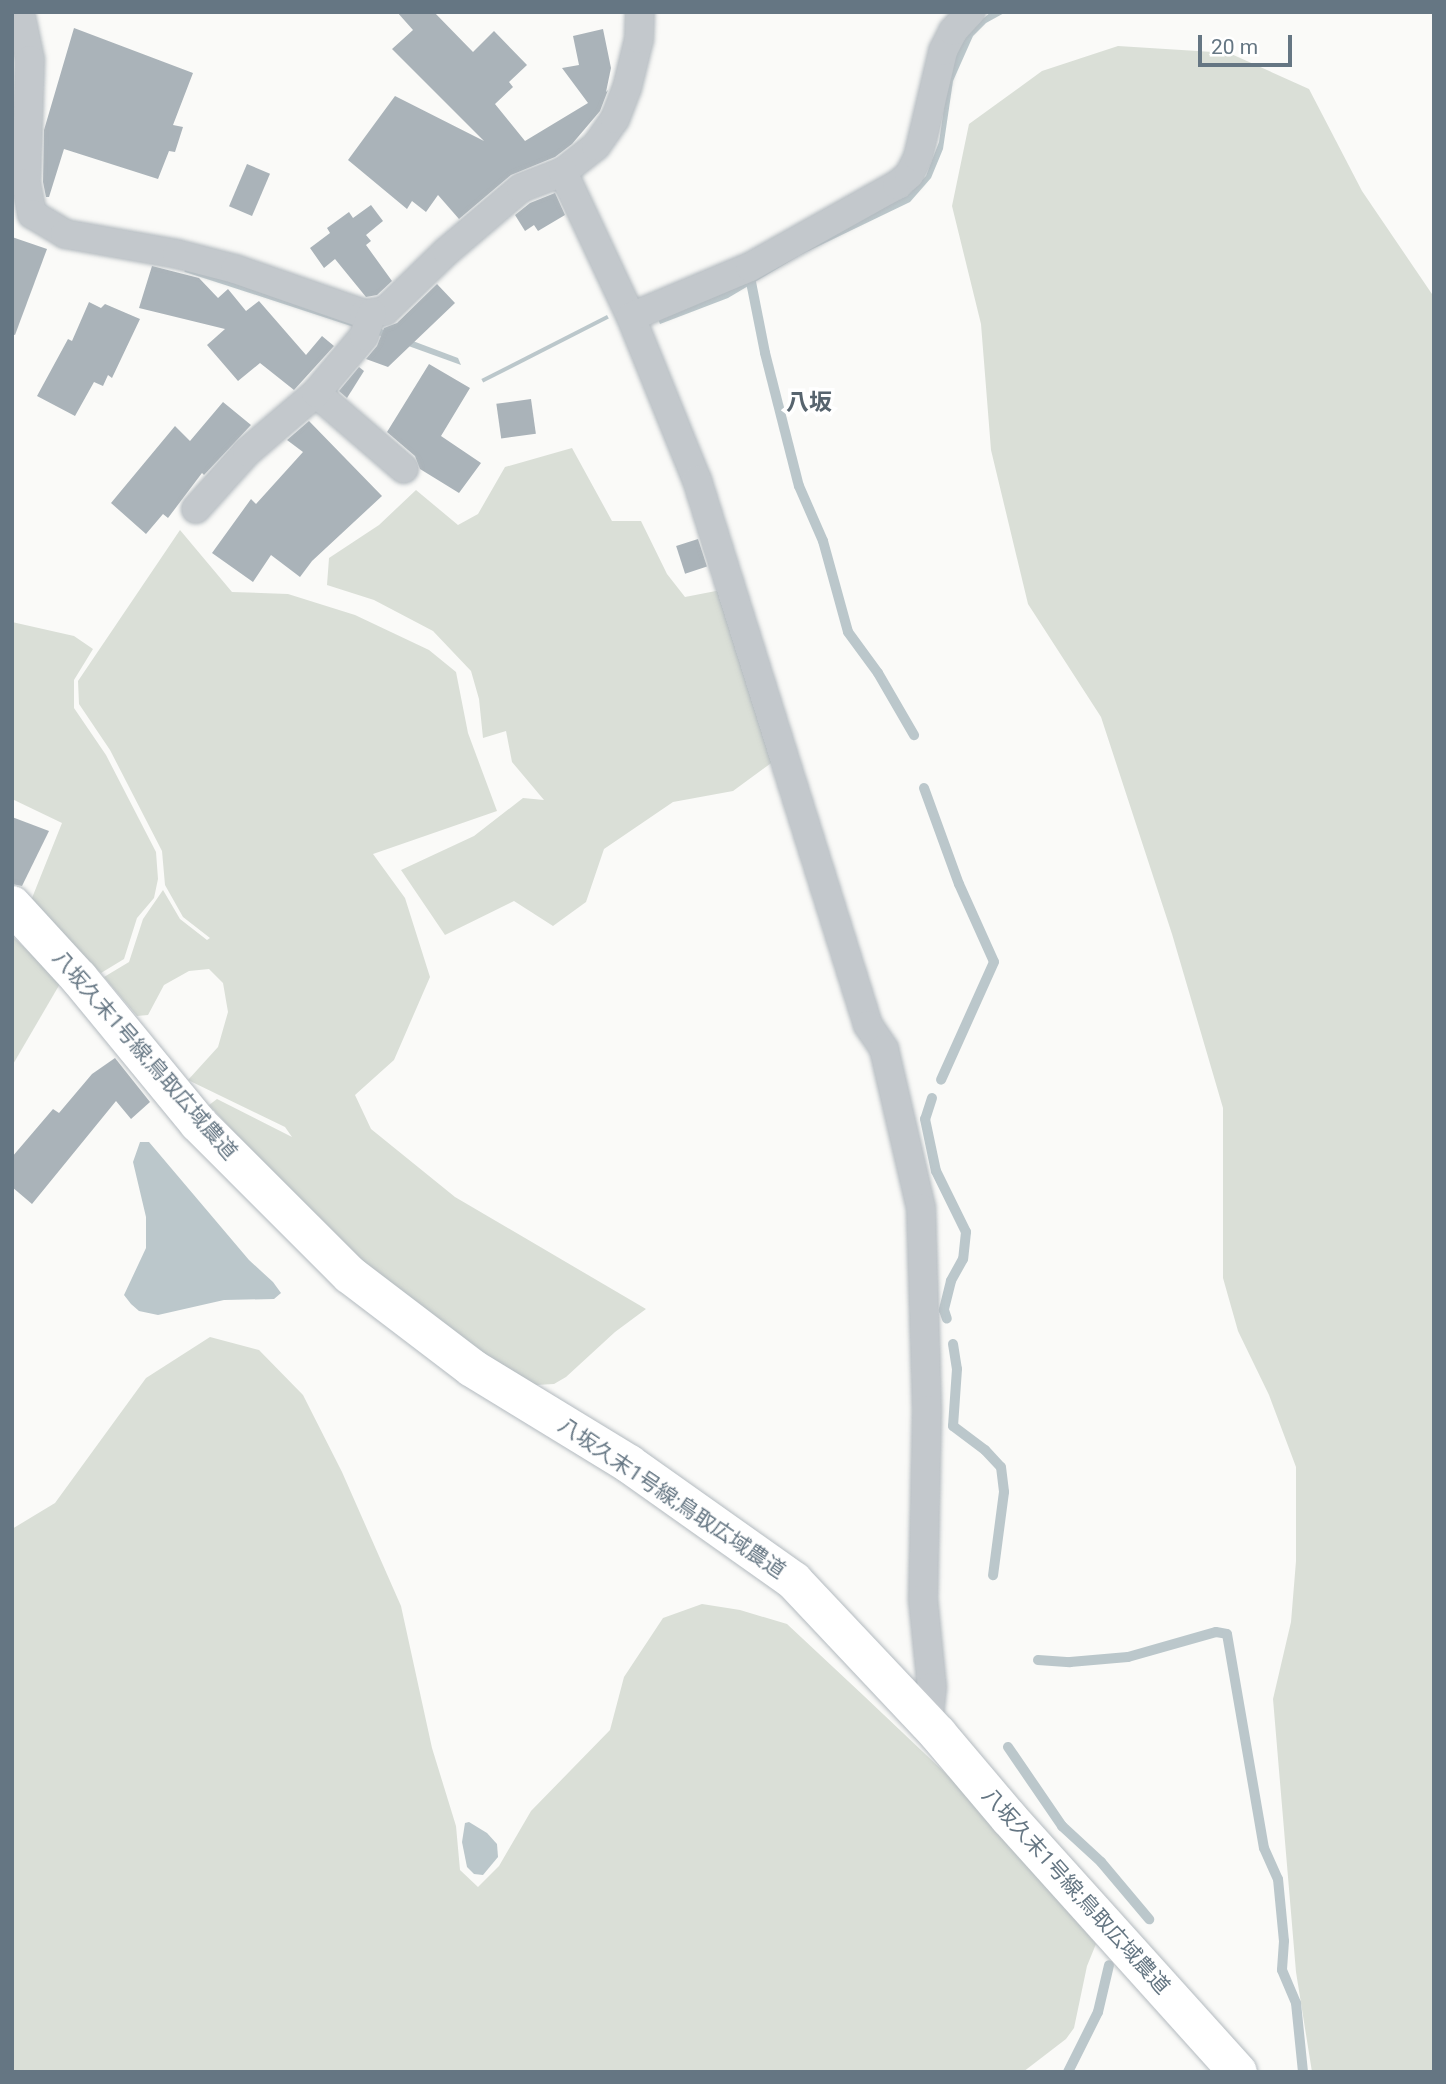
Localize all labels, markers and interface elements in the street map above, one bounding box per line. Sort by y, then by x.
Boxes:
scale bar [1201,21,1296,65]
text: 20 m [1211,35,1258,59]
district label: 八坂 [786,389,832,417]
street label: 八坂久末1号線;鳥取広域農道 [47,946,243,1164]
street label: 八坂久末1号線;鳥取広域農道 [554,1413,790,1583]
street label: 八坂久末1号線;鳥取広域農道 [977,1783,1175,1999]

